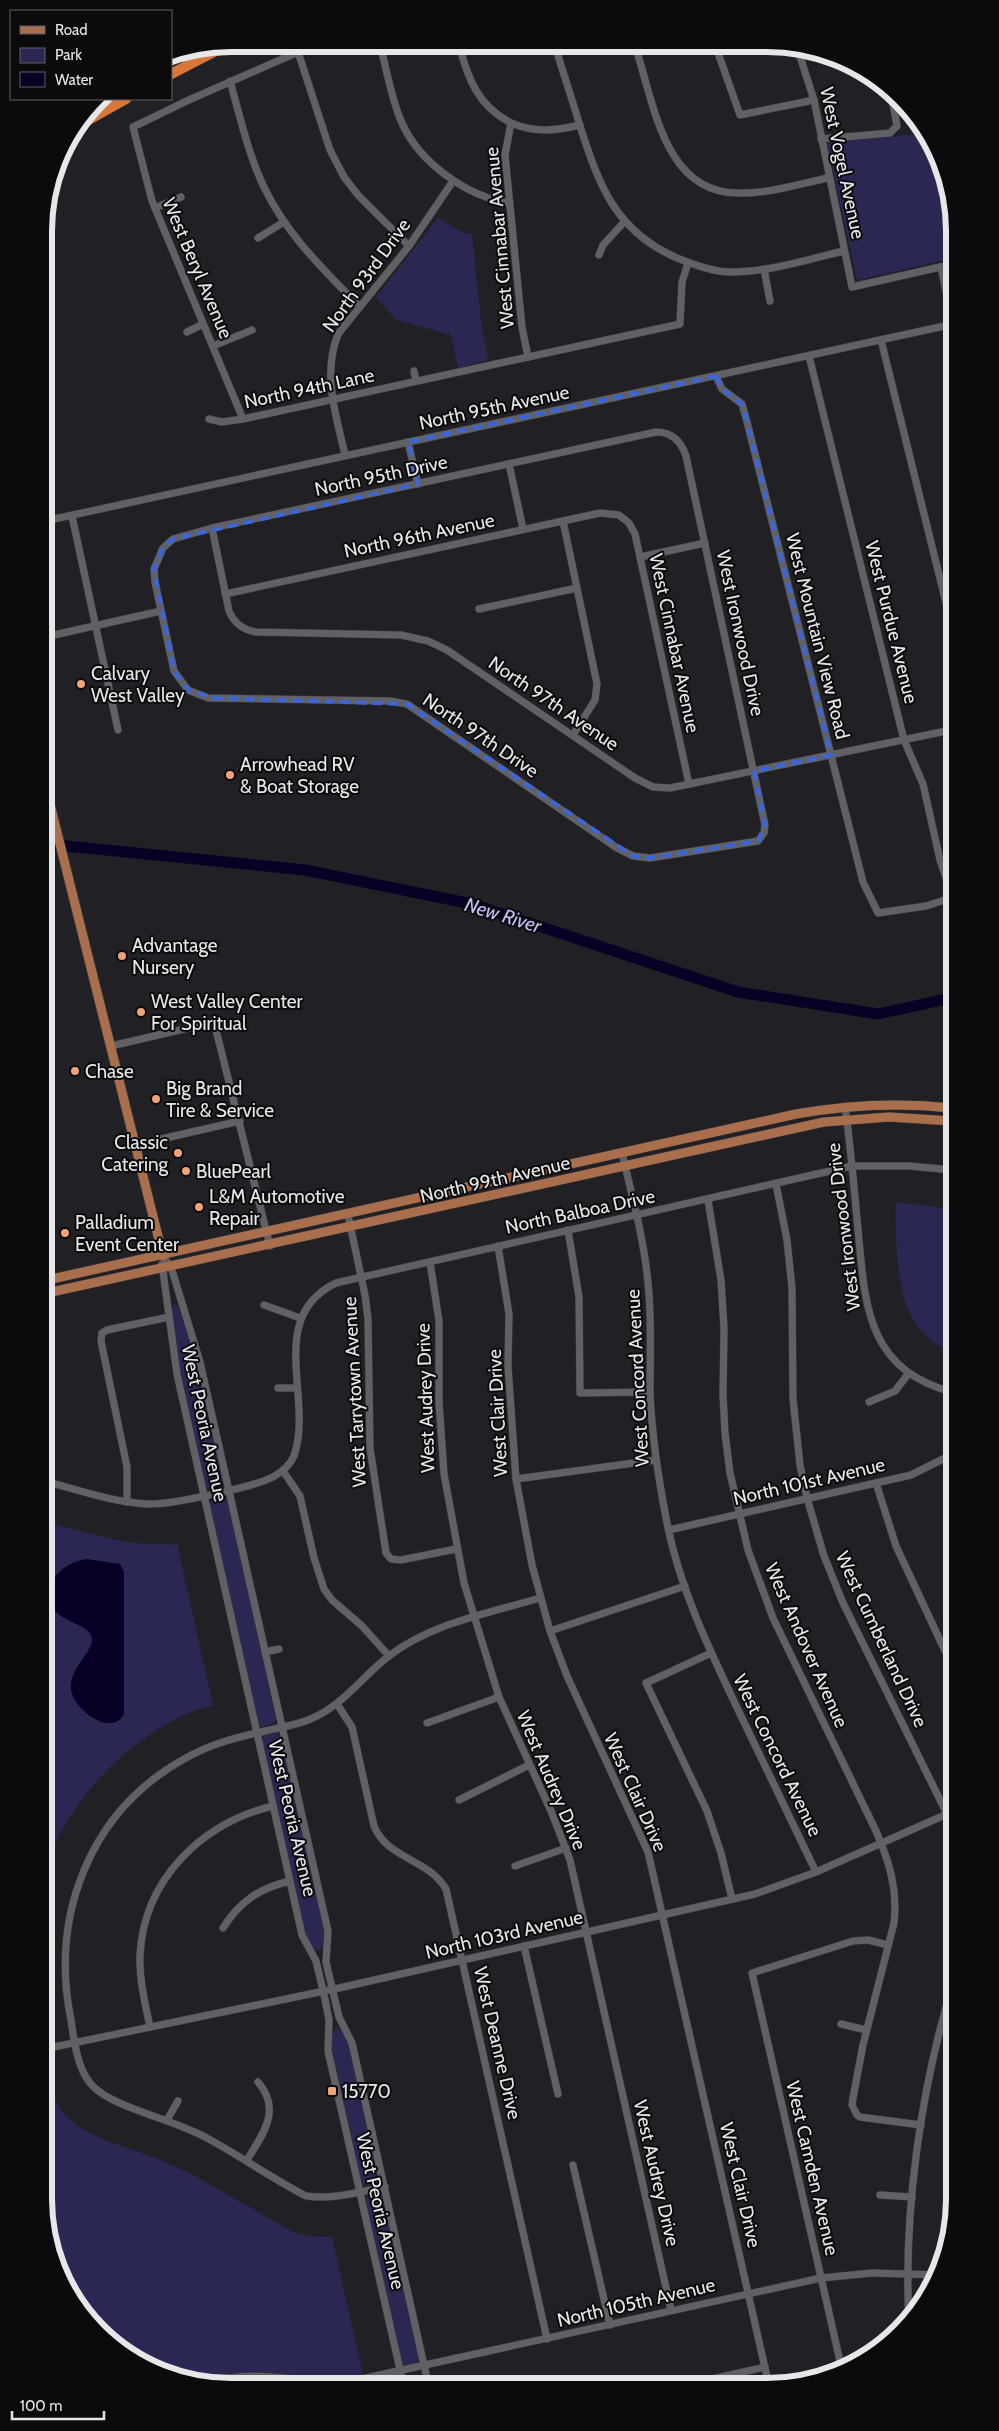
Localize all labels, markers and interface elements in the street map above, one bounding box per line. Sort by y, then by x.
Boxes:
legend [10,10,172,100]
text: Road [55,21,88,39]
text: Park [55,46,82,64]
text: Water [55,71,93,89]
street label: West Vogel Avenue [815,85,870,241]
street label: West Cinnabar Avenue [480,146,519,330]
street label: West Beryl Avenue [157,194,238,343]
street label: North 93rd Drive [317,214,415,337]
street label: North 94th Lane [242,363,376,413]
street label: North 95th Avenue [417,380,572,435]
street label: North 95th Drive [313,450,450,501]
street label: North 96th Avenue [342,508,497,563]
street label: West Mountain View Road [781,531,854,742]
street label: West Purdue Avenue [860,538,923,706]
street label: West Ironwood Drive [712,548,769,718]
street label: West Cinnabar Avenue [644,552,705,735]
street label: North 97th Avenue [484,651,623,756]
place label: Calvary West Valley [91,662,185,707]
marker: Calvary West Valley [75,678,87,690]
street label: North 97th Drive [419,688,543,783]
place label: Arrowhead RV & Boat Storage [240,753,359,798]
marker: Arrowhead RV & Boat Storage [224,769,236,781]
water label: New River [462,892,545,938]
place label: Advantage Nursery [132,934,218,979]
marker: Advantage Nursery [116,950,128,962]
place label: West Valley Center For Spiritual [151,990,303,1035]
marker: West Valley Center For Spiritual [135,1006,147,1018]
place label: Chase [85,1060,134,1083]
marker: Chase [69,1065,81,1077]
place label: Big Brand Tire & Service [166,1077,274,1122]
marker: Big Brand Tire & Service [150,1093,162,1105]
place label: Classic Catering [101,1131,169,1176]
street label: West Ironwood Drive [822,1141,865,1312]
marker: Classic Catering [172,1147,184,1159]
street label: North 99th Avenue [418,1151,573,1208]
place label: BluePearl [196,1160,272,1183]
marker: BluePearl [180,1165,192,1177]
street label: North Balboa Drive [503,1184,657,1239]
place label: L&M Automotive Repair [209,1185,345,1230]
marker: L&M Automotive Repair [193,1201,205,1213]
place label: Palladium Event Center [75,1211,179,1256]
marker: Palladium Event Center [59,1227,71,1239]
street label: West Concord Avenue [621,1288,654,1467]
street label: West Tarrytown Avenue [338,1296,371,1488]
street label: West Audrey Drive [411,1323,440,1473]
street label: West Peoria Avenue [177,1342,232,1504]
street label: West Clair Drive [483,1348,512,1477]
street label: North 101st Avenue [731,1453,887,1510]
street label: West Cumberland Drive [831,1548,933,1731]
street label: West Andover Avenue [760,1559,853,1731]
street label: West Concord Avenue [728,1670,827,1840]
street label: West Audrey Drive [512,1707,591,1854]
street label: West Clair Drive [599,1729,672,1855]
street label: West Peoria Avenue [263,1738,322,1899]
street label: North 103rd Avenue [423,1905,585,1964]
street label: West Deanne Drive [469,1965,526,2122]
street label: West Camden Avenue [781,2079,844,2258]
place label: 15770 [342,2080,391,2103]
marker: 15770 [326,2085,338,2097]
street label: West Audrey Drive [629,2098,685,2249]
street label: West Clair Drive [715,2120,766,2250]
street label: West Peoria Avenue [351,2131,410,2292]
street label: North 105th Avenue [555,2273,718,2332]
scale bar [12,2388,105,2420]
text: 100 m [20,2397,62,2415]

